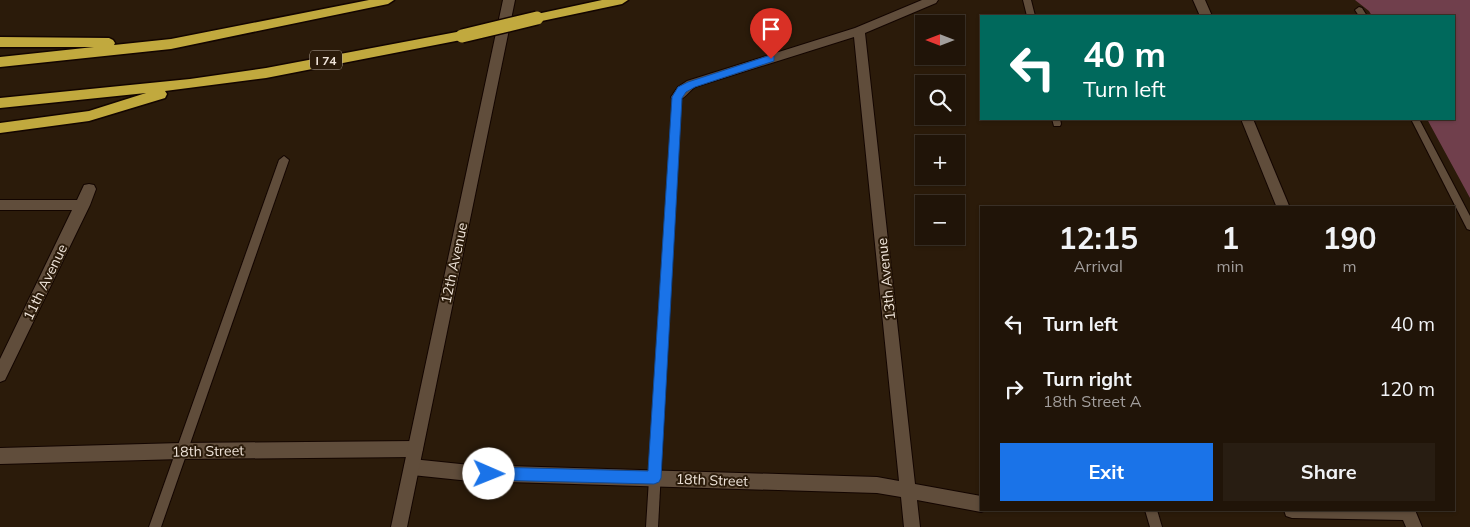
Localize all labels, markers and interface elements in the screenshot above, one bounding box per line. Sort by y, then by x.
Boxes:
pin [750,8,792,59]
icon: arrive [757,15,785,43]
north arrow [915,15,965,65]
map controls [915,15,965,245]
text: 40 m [1083,32,1166,76]
icon: left [1000,35,1065,100]
road number: I 74 [310,50,342,70]
button: search [915,75,965,125]
text: Turn left [1083,75,1166,103]
button: + [915,135,965,185]
button: − [915,195,965,245]
text: 12:15 [1059,219,1138,257]
text: 1 [1221,219,1239,257]
text: 190 [1322,219,1376,257]
street label: 12th Avenue [437,221,471,305]
street label: 13th Avenue [873,237,899,321]
street label: 11th Avenue [19,241,71,323]
text: Arrival [1074,256,1123,276]
text: min [1217,256,1244,276]
text: m [1342,256,1356,276]
icon: left [1000,310,1028,338]
text: Turn left [1043,312,1118,336]
text: 40 m [1391,312,1435,336]
text: Turn right [1043,367,1132,391]
icon: right [1000,375,1028,403]
text: 120 m [1379,377,1435,401]
text: 18th Street A [1043,391,1142,411]
street label: 18th Street [172,441,244,461]
button: Exit [1000,443,1213,501]
button: Share [1223,443,1435,501]
position arrow [462,447,514,499]
street label: 18th Street [676,470,749,490]

